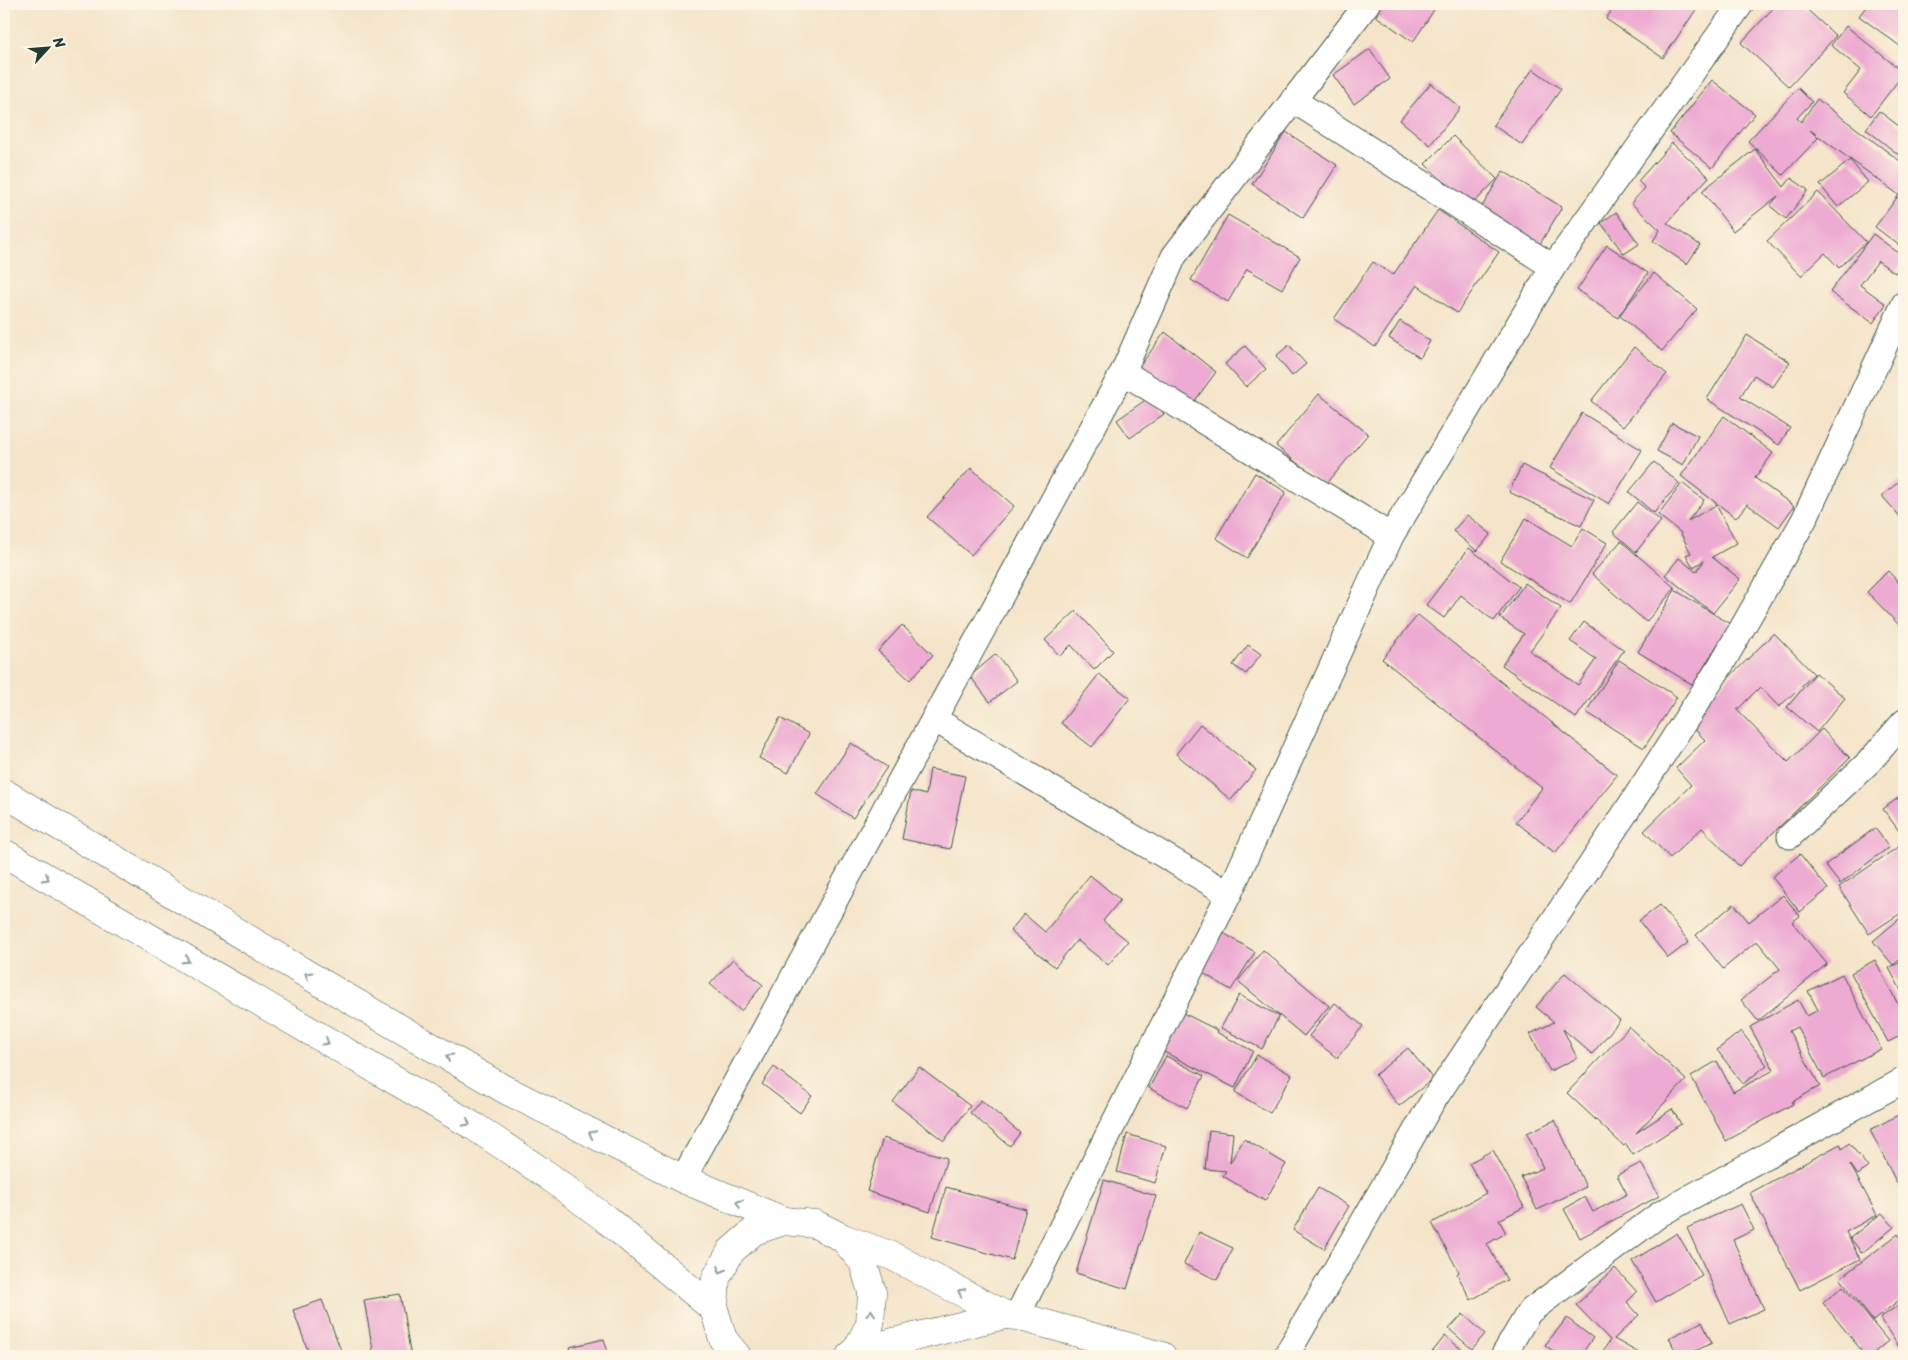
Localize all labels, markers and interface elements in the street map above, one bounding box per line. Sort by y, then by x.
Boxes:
north arrow [22,22,72,72]
text: N [45,32,73,53]
one-way arrow [40,871,49,881]
one-way arrow [181,953,190,963]
one-way arrow [305,972,314,982]
one-way arrow [321,1035,330,1045]
one-way arrow [445,1054,454,1064]
one-way arrow [462,1116,471,1126]
one-way arrow [588,1130,597,1140]
one-way arrow [735,1198,744,1209]
one-way arrow [717,1265,727,1274]
one-way arrow [958,1288,967,1298]
one-way arrow [865,1309,876,1317]

